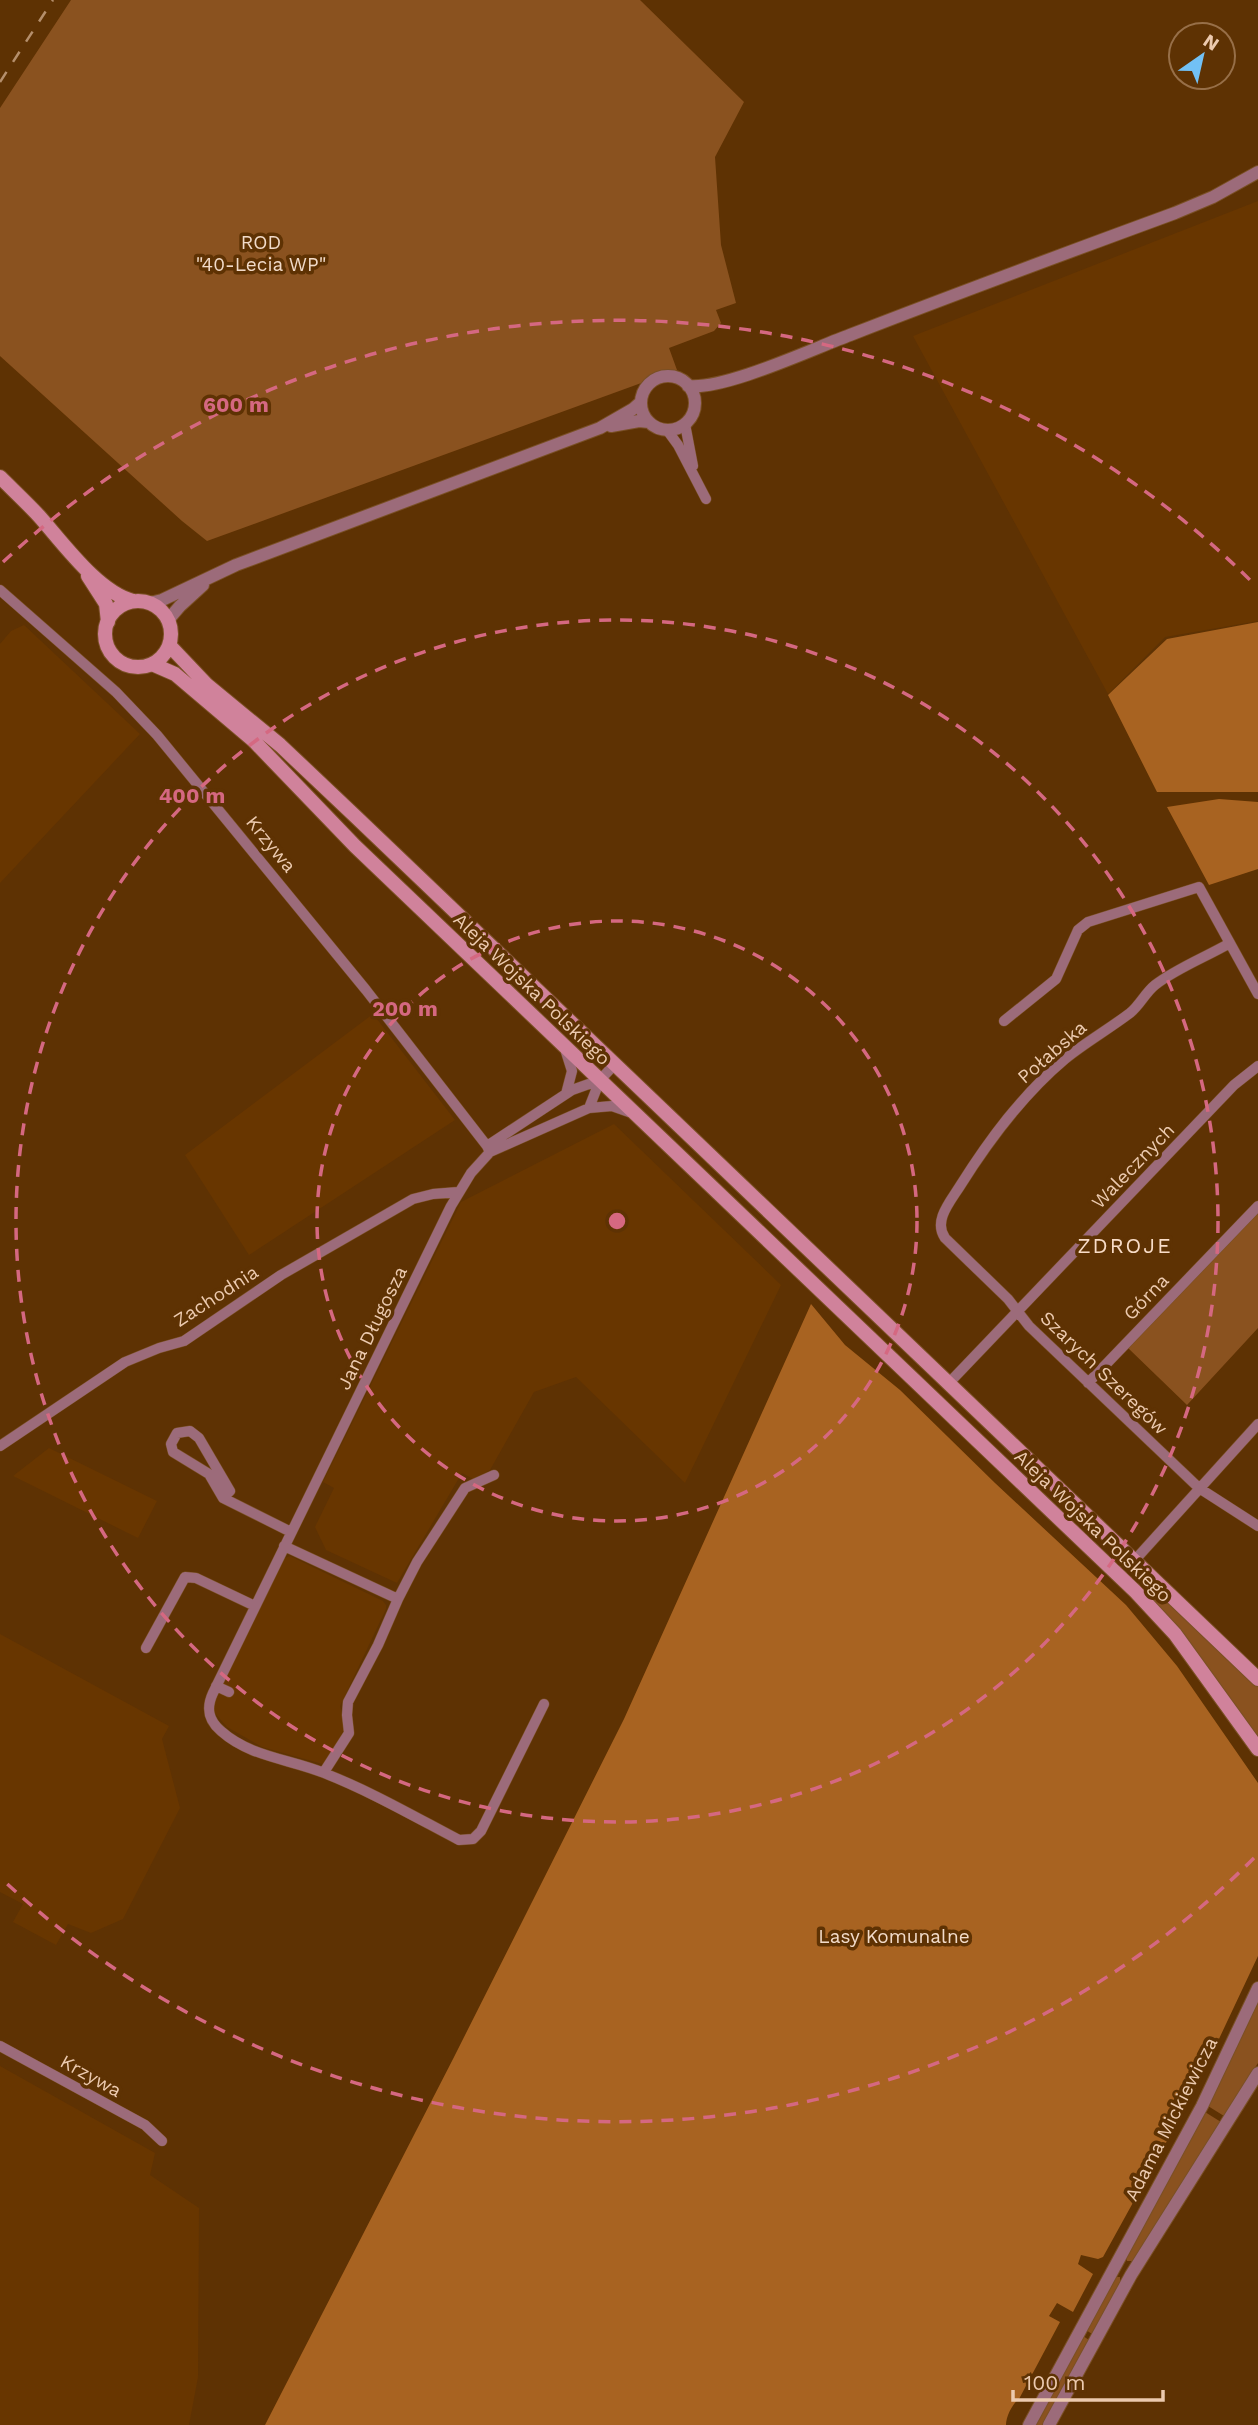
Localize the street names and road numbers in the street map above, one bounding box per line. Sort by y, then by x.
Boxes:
street label: Krzywa [241,811,301,877]
street label: Aleja Wojska Polskiego [449,908,615,1070]
street label: Połabska [1013,1016,1091,1088]
street label: Walecznych [1087,1119,1179,1213]
street label: Zachodnia [169,1260,263,1332]
street label: Jana Długosza [332,1262,412,1394]
street label: Górna [1118,1269,1174,1325]
street label: Szarych Szeregów [1036,1306,1172,1440]
street label: Aleja Wojska Polskiego [1010,1445,1176,1607]
street label: Adama Mickiewicza [1120,2033,1222,2205]
street label: Krzywa [56,2050,126,2102]

